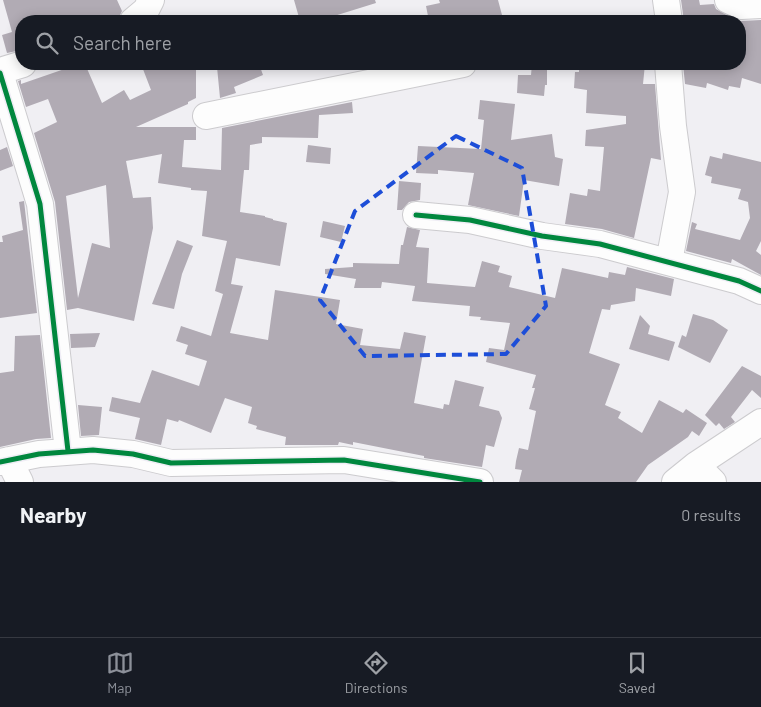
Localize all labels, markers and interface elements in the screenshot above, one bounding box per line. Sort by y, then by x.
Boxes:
search box [15,15,746,70]
icon: search [33,29,61,57]
text: Search here [73,31,172,54]
text: Nearby [20,502,86,527]
text: 0 results [681,505,741,524]
tab: Map [106,649,134,696]
tab: Directions [345,649,407,696]
tab: Saved [619,649,655,696]

